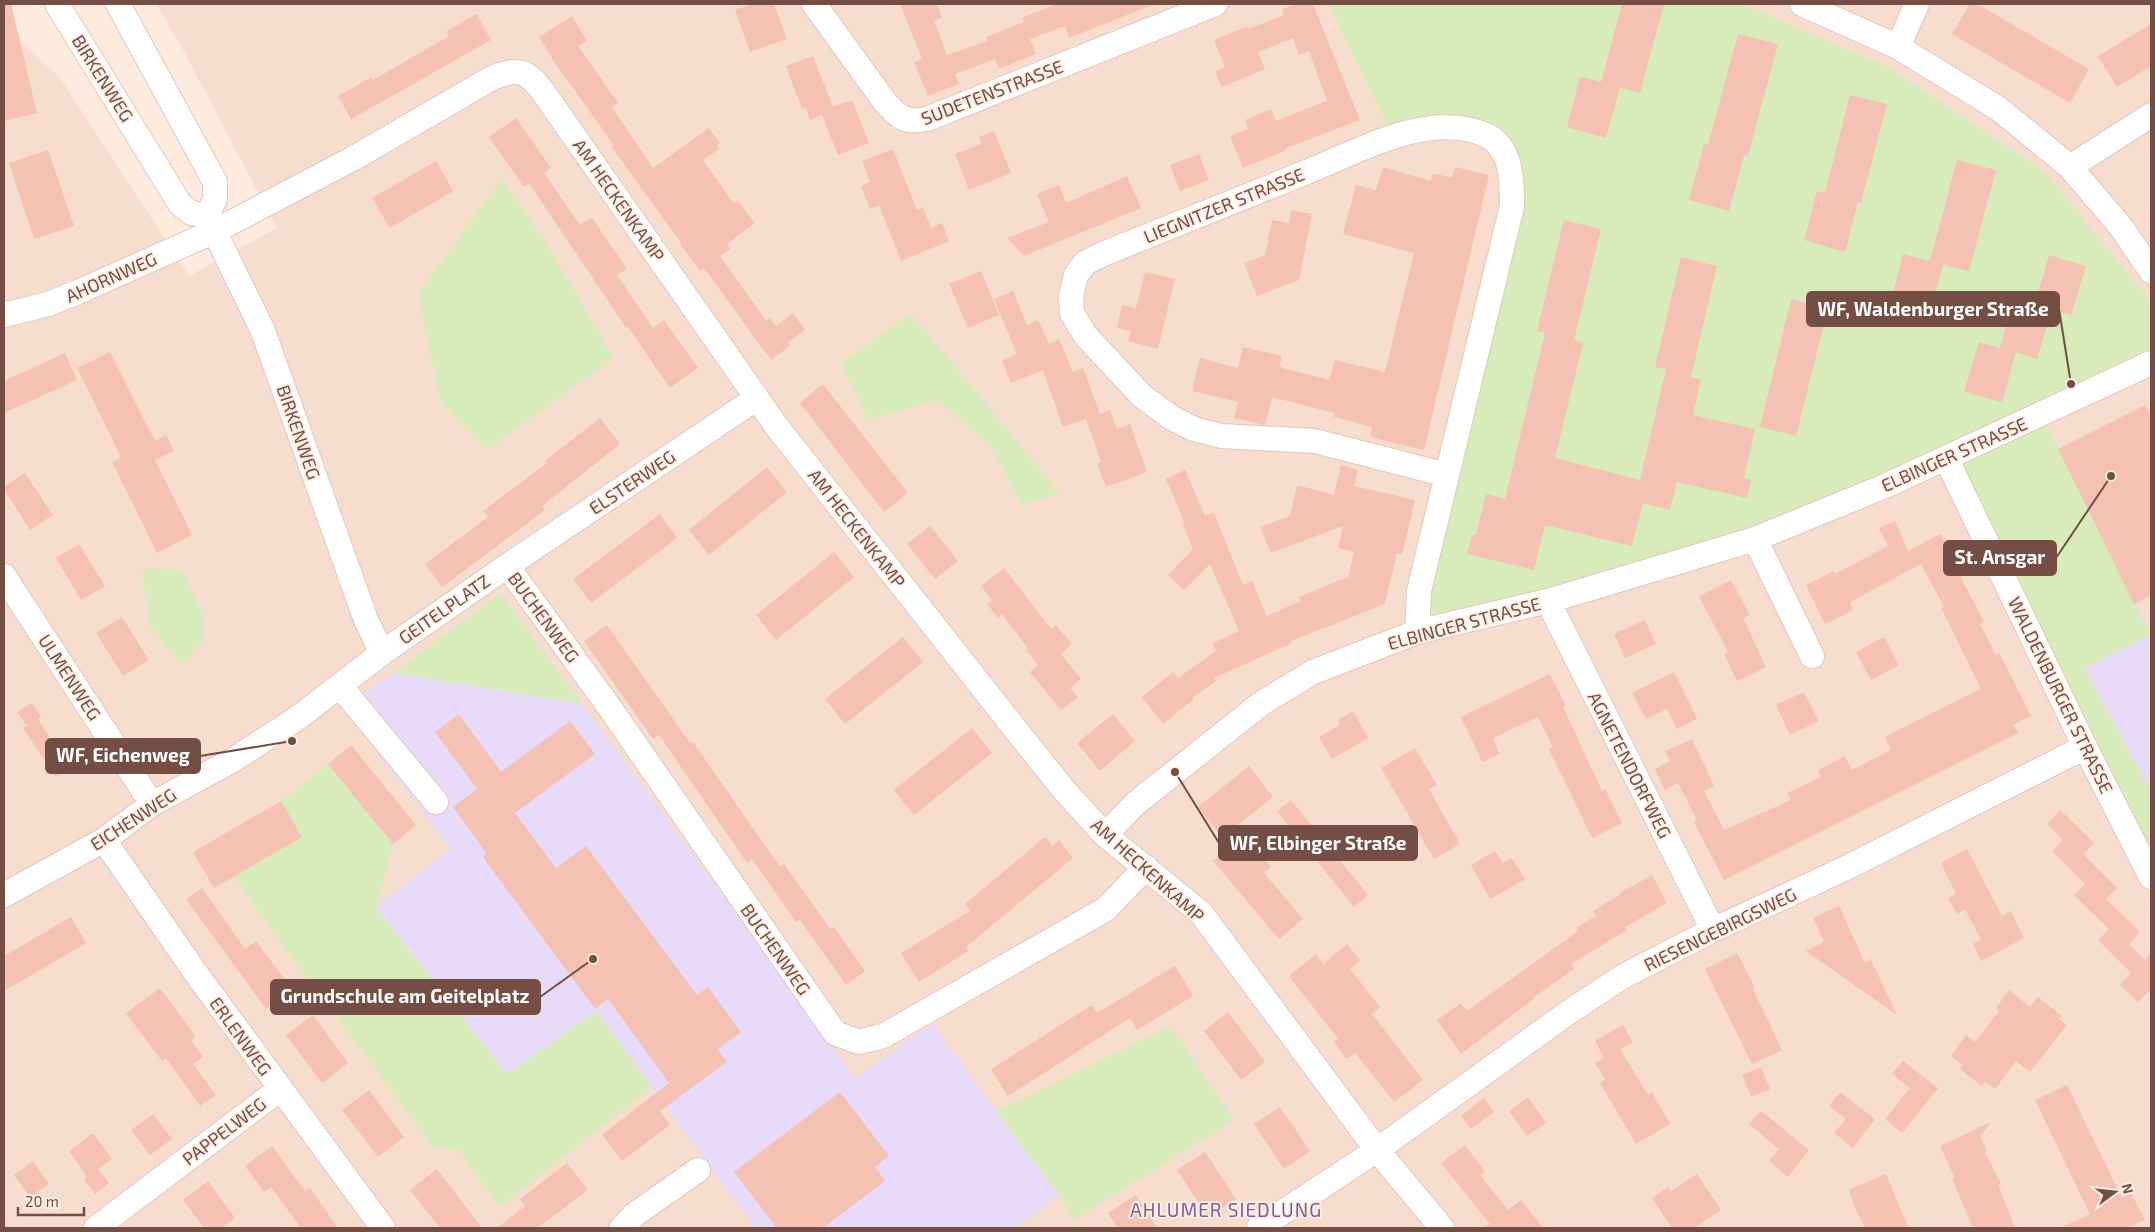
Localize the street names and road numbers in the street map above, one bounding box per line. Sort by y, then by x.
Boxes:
street label: BIRKENWEG [68,30,138,126]
street label: SUDETENSTRASSE [918,55,1066,129]
street label: AM HECKENKAMP [568,134,670,266]
street label: LIEGNITZER STRASSE [1140,163,1308,247]
street label: AHORNWEG [62,247,160,307]
street label: BIRKENWEG [273,382,325,482]
street label: ELBINGER STRASSE [1878,412,2030,496]
street label: ELSTERWEG [585,445,679,519]
street label: AM HECKENKAMP [804,464,910,592]
street label: BUCHENWEG [504,567,584,667]
street label: GEITELPLATZ [394,569,494,649]
street label: ELBINGER STRASSE [1385,592,1543,654]
street label: WALDENBURGER STRASSE [2004,593,2118,797]
street label: ULMENWEG [34,630,106,724]
street label: AGNETENDORFWEG [1584,688,1676,842]
street label: EICHENWEG [86,783,180,855]
street label: AM HECKENKAMP [1087,813,1209,927]
street label: RIESENGEBIRGSWEG [1640,883,1800,975]
street label: BUCHENWEG [736,899,816,999]
street label: ERLENWEG [205,992,277,1080]
street label: PAPPELWEG [178,1092,270,1170]

